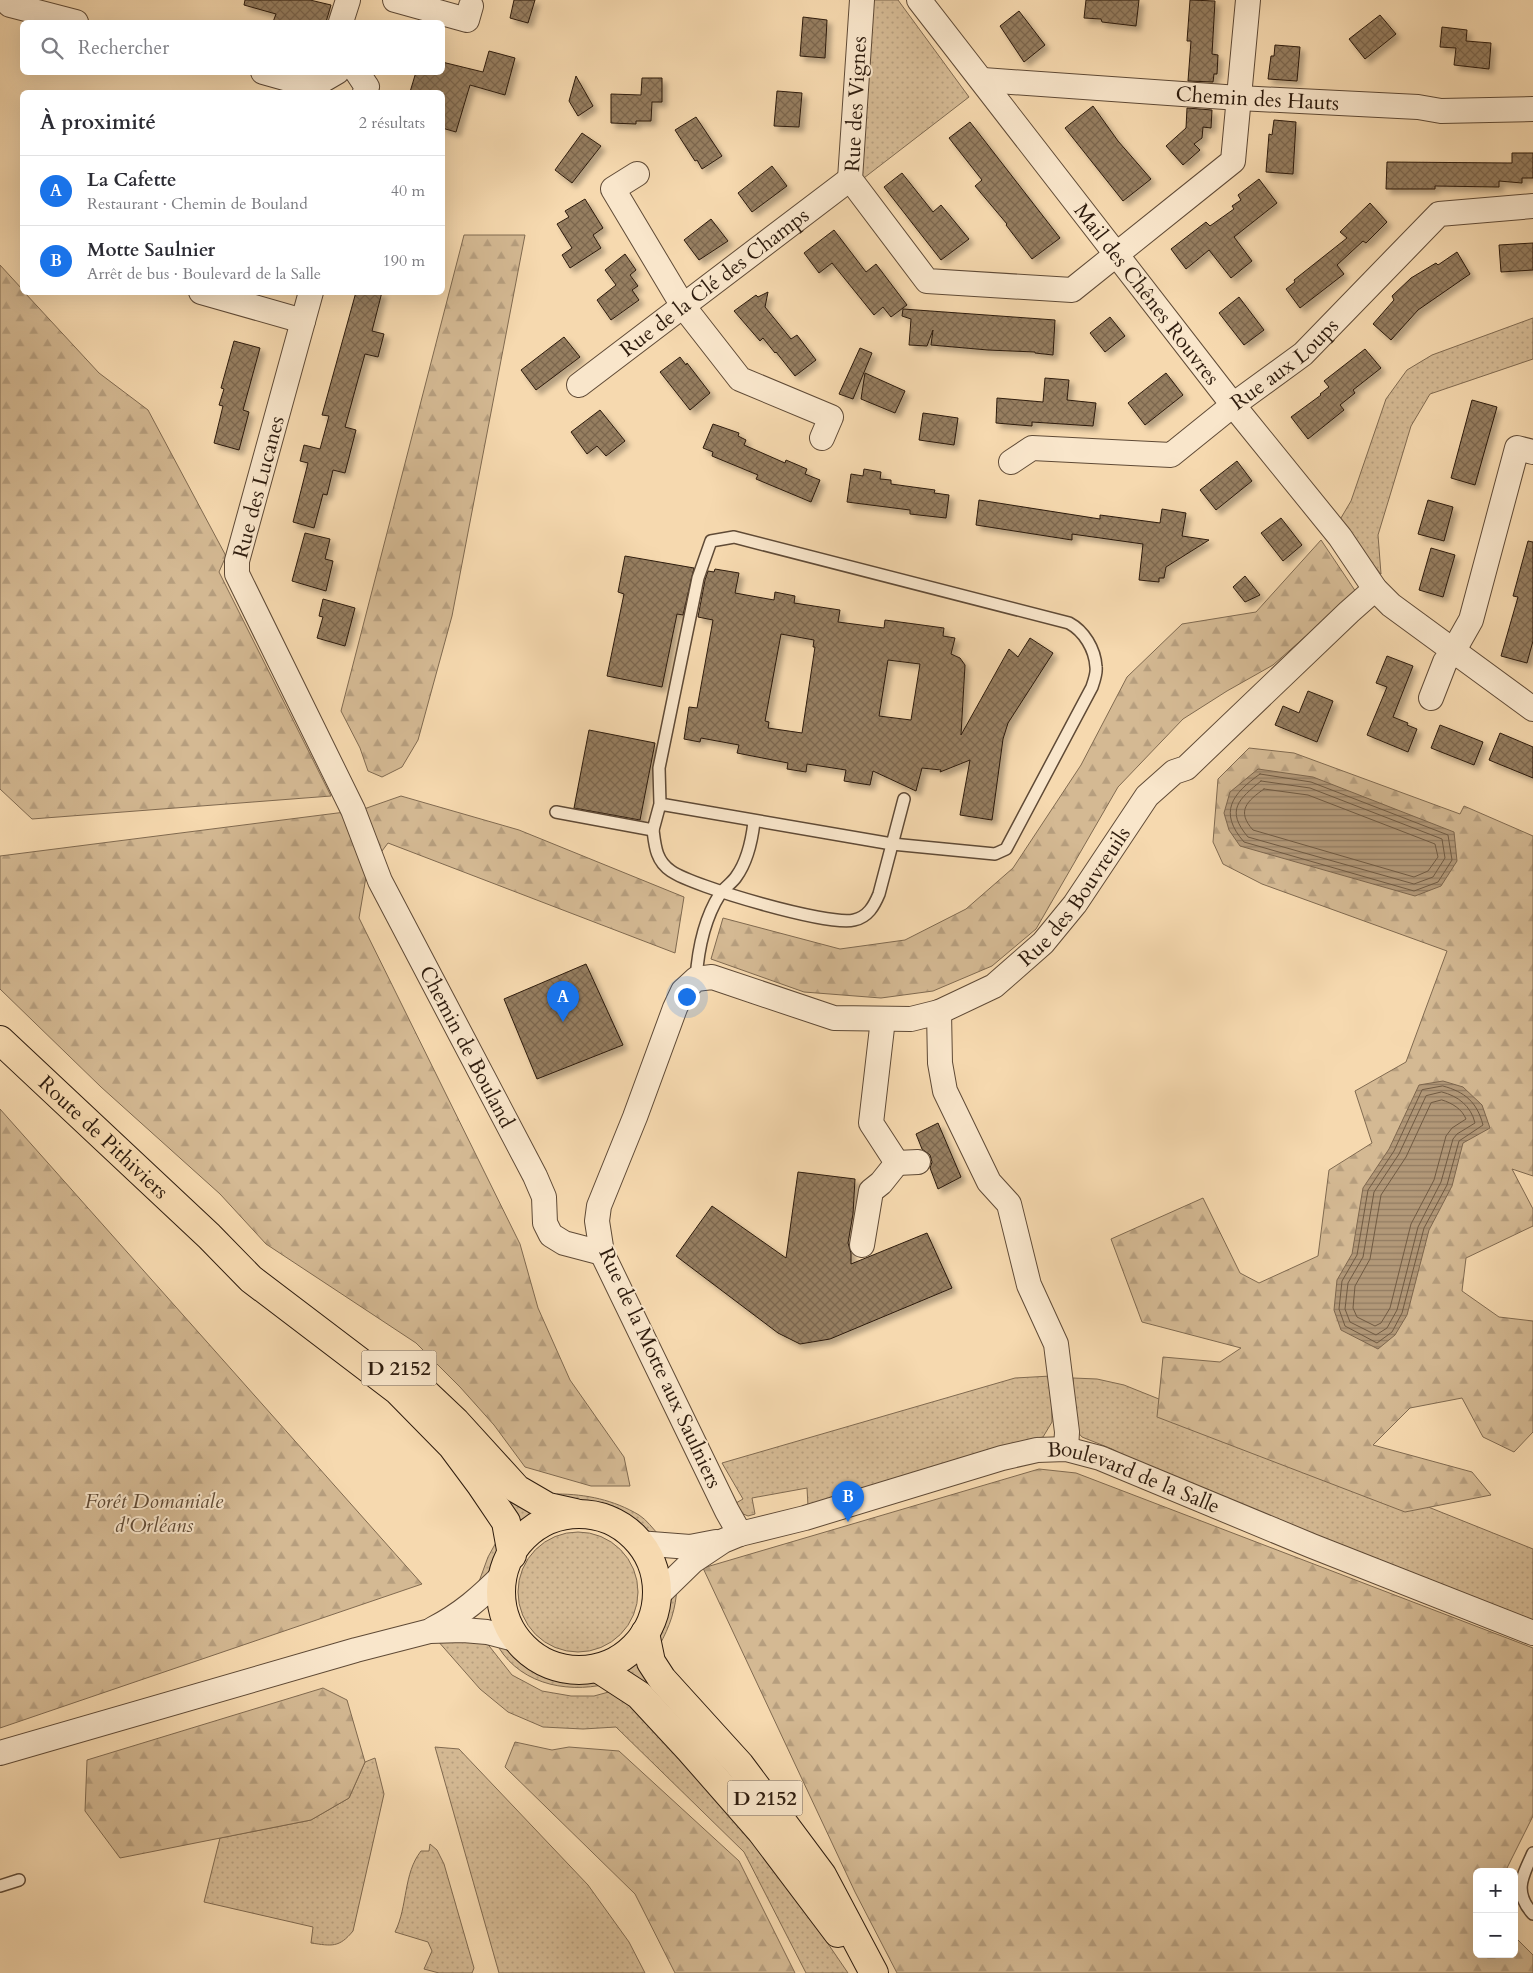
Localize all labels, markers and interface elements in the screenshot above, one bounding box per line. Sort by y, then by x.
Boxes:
search box [20,20,445,75]
icon: search [38,34,66,62]
text: Rechercher [78,35,169,61]
street label: Rue des Vignes [838,35,874,173]
street label: Chemin des Hauts [1175,79,1340,118]
text: À proximité [40,108,156,137]
text: 2 résultats [359,112,425,134]
text: La Cafette [87,167,177,193]
text: A [50,180,62,202]
text: 40 m [391,180,425,202]
text: Restaurant · Chemin de Bouland [87,193,308,215]
street label: Mail des Chênes Rouvres [1067,197,1227,391]
street label: Rue de la Clé des Champs [614,201,815,363]
text: Motte Saulnier [87,237,215,263]
text: B [50,250,62,272]
text: 190 m [383,250,425,272]
text: Arrêt de bus · Boulevard de la Salle [87,263,321,285]
street label: Rue aux Loups [1224,311,1345,417]
street label: Rue des Lucanes [226,413,292,561]
street label: Rue des Bouvreuils [1012,821,1137,973]
street label: Chemin de Bouland [412,960,522,1133]
pin: A [547,981,579,1022]
your location [674,984,700,1010]
street label: Route de Pithiviers [32,1069,175,1205]
street label: Rue de la Motte aux Saulniers [591,1243,729,1493]
road number: D 2152 [362,1350,436,1386]
street label: Boulevard de la Salle [1047,1434,1224,1521]
pin: B [832,1481,864,1522]
park label: Forêt Domaniale d'Orléans [85,1487,224,1540]
road number: D 2152 [728,1780,802,1816]
map controls [1473,1868,1518,1958]
button: + [1473,1868,1518,1913]
button: − [1473,1913,1518,1958]

